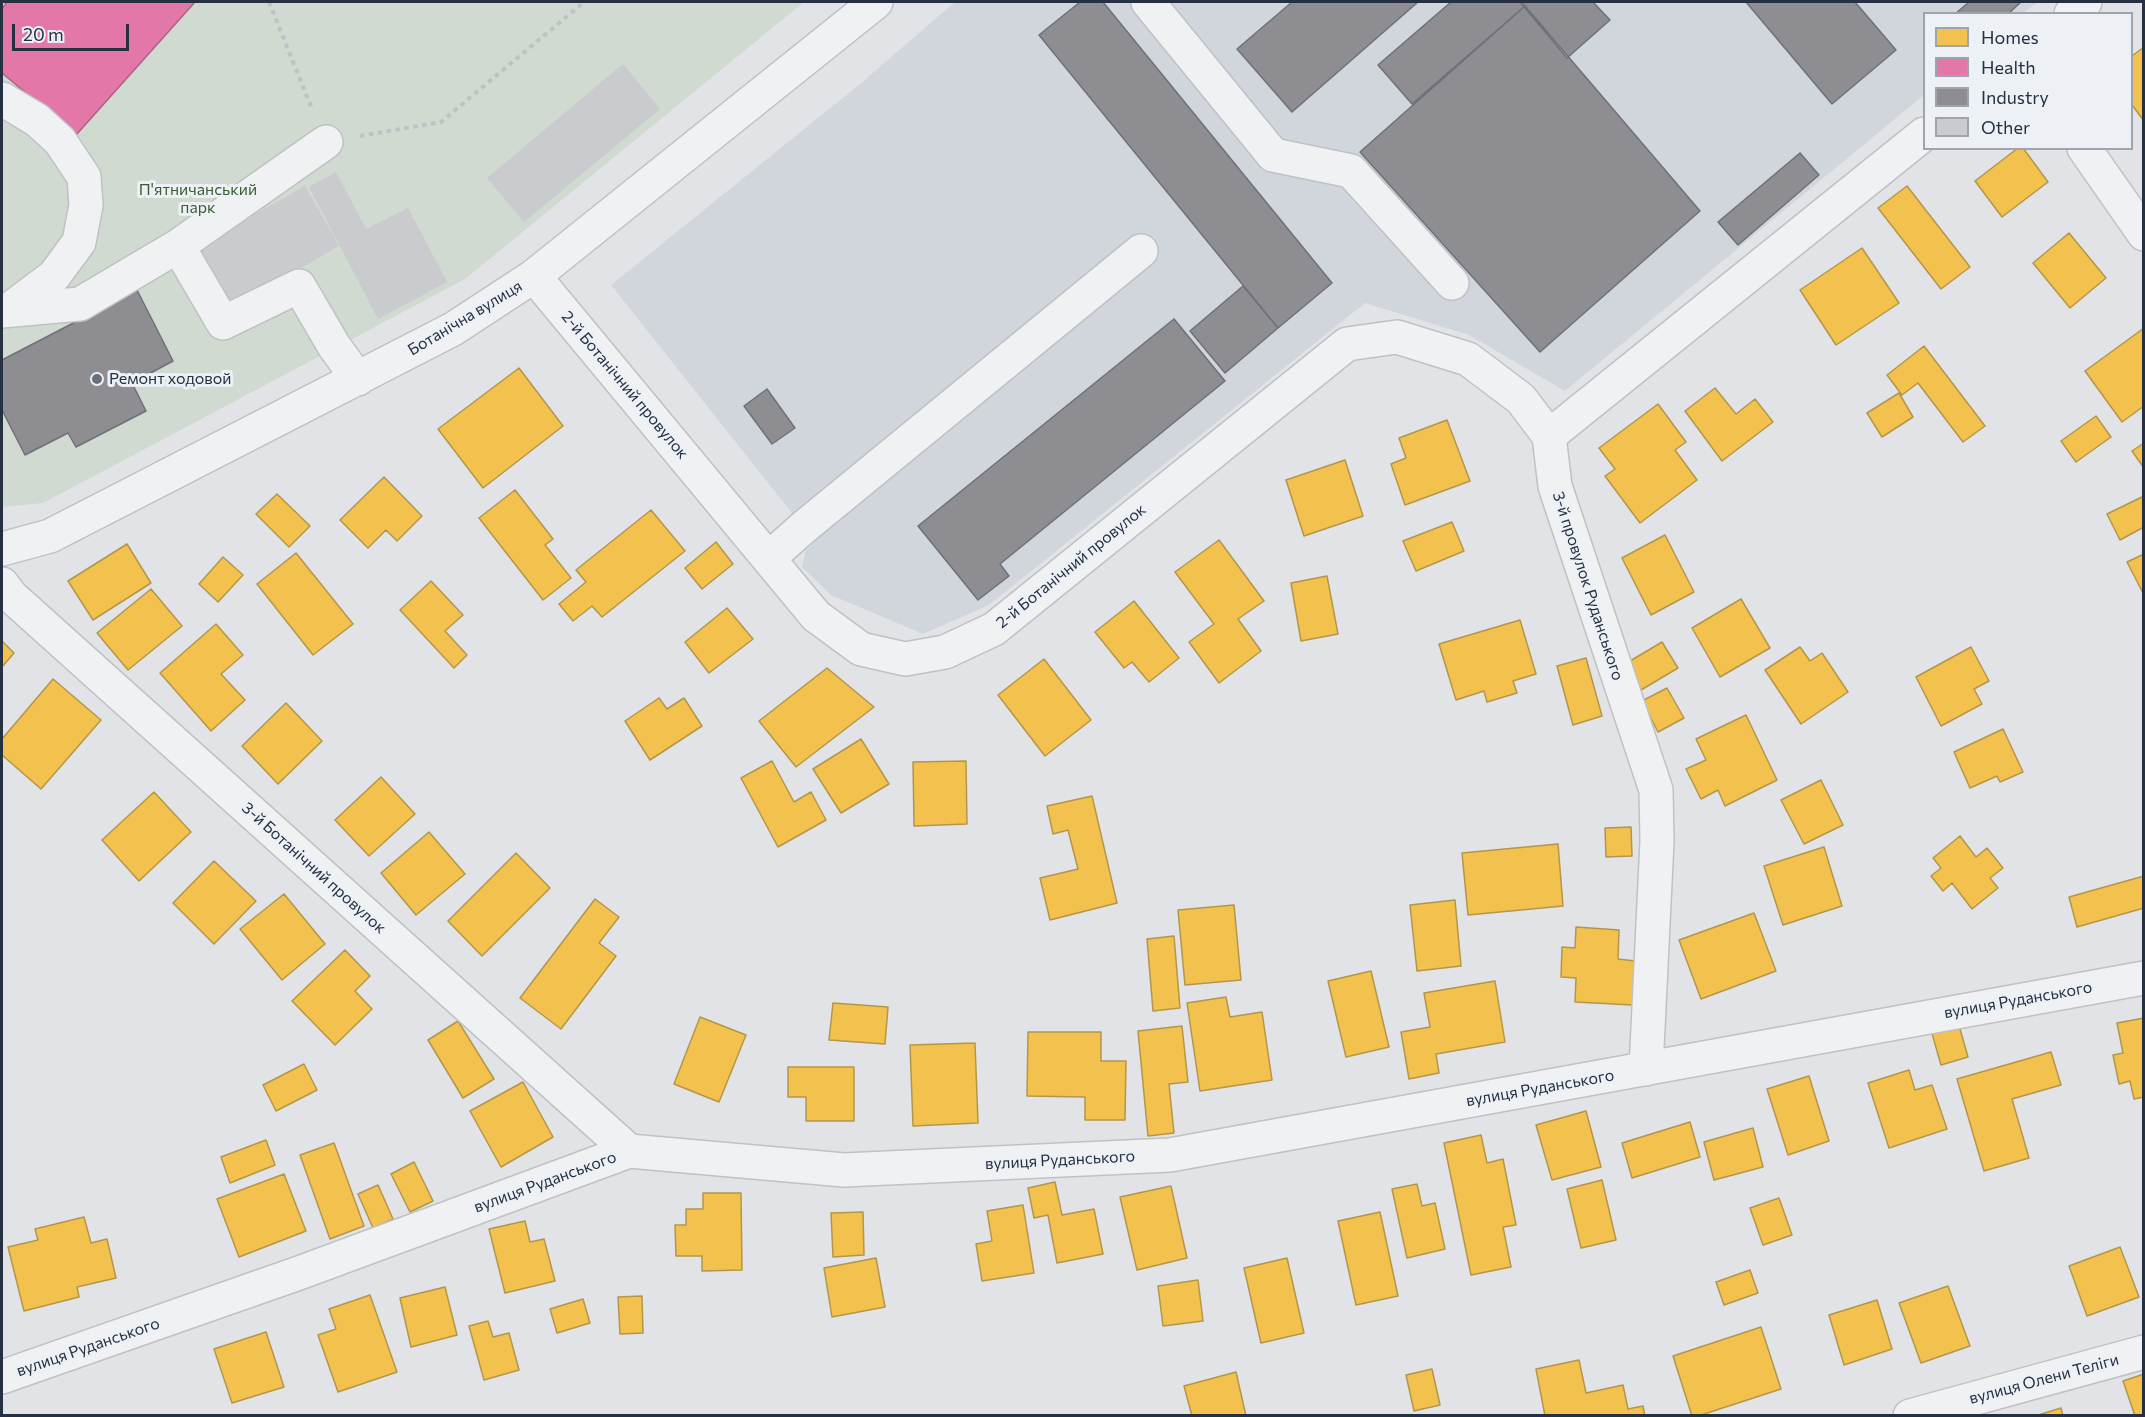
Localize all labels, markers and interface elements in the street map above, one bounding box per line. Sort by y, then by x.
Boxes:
scale bar [15,12,132,50]
legend [1923,12,2133,150]
text: 20 m [23,23,64,45]
text: Homes [1981,26,2039,48]
text: Health [1981,56,2036,78]
text: Industry [1981,86,2049,108]
text: Other [1981,116,2030,138]
park label: П'ятничанський парк [139,180,257,218]
street label: Ботанічна вулиця [404,276,526,360]
street label: 2-й Ботанічний провулок [558,307,692,463]
place label: Ремонт ходовой [109,369,232,389]
marker: Ремонт ходовой [90,372,104,386]
street label: 3-й провулок Руданського [1548,489,1628,683]
street label: 2-й Ботанічний провулок [992,500,1150,632]
street label: 3-й Ботанічний провулок [238,798,390,938]
street label: вулиця Руданського [1942,977,2094,1023]
street label: вулиця Руданського [1464,1065,1616,1111]
street label: вулиця Руданського [984,1146,1136,1174]
street label: вулиця Руданського [471,1147,619,1217]
street label: вулиця Руданського [14,1313,162,1381]
street label: вулиця Олени Теліги [1967,1350,2121,1408]

